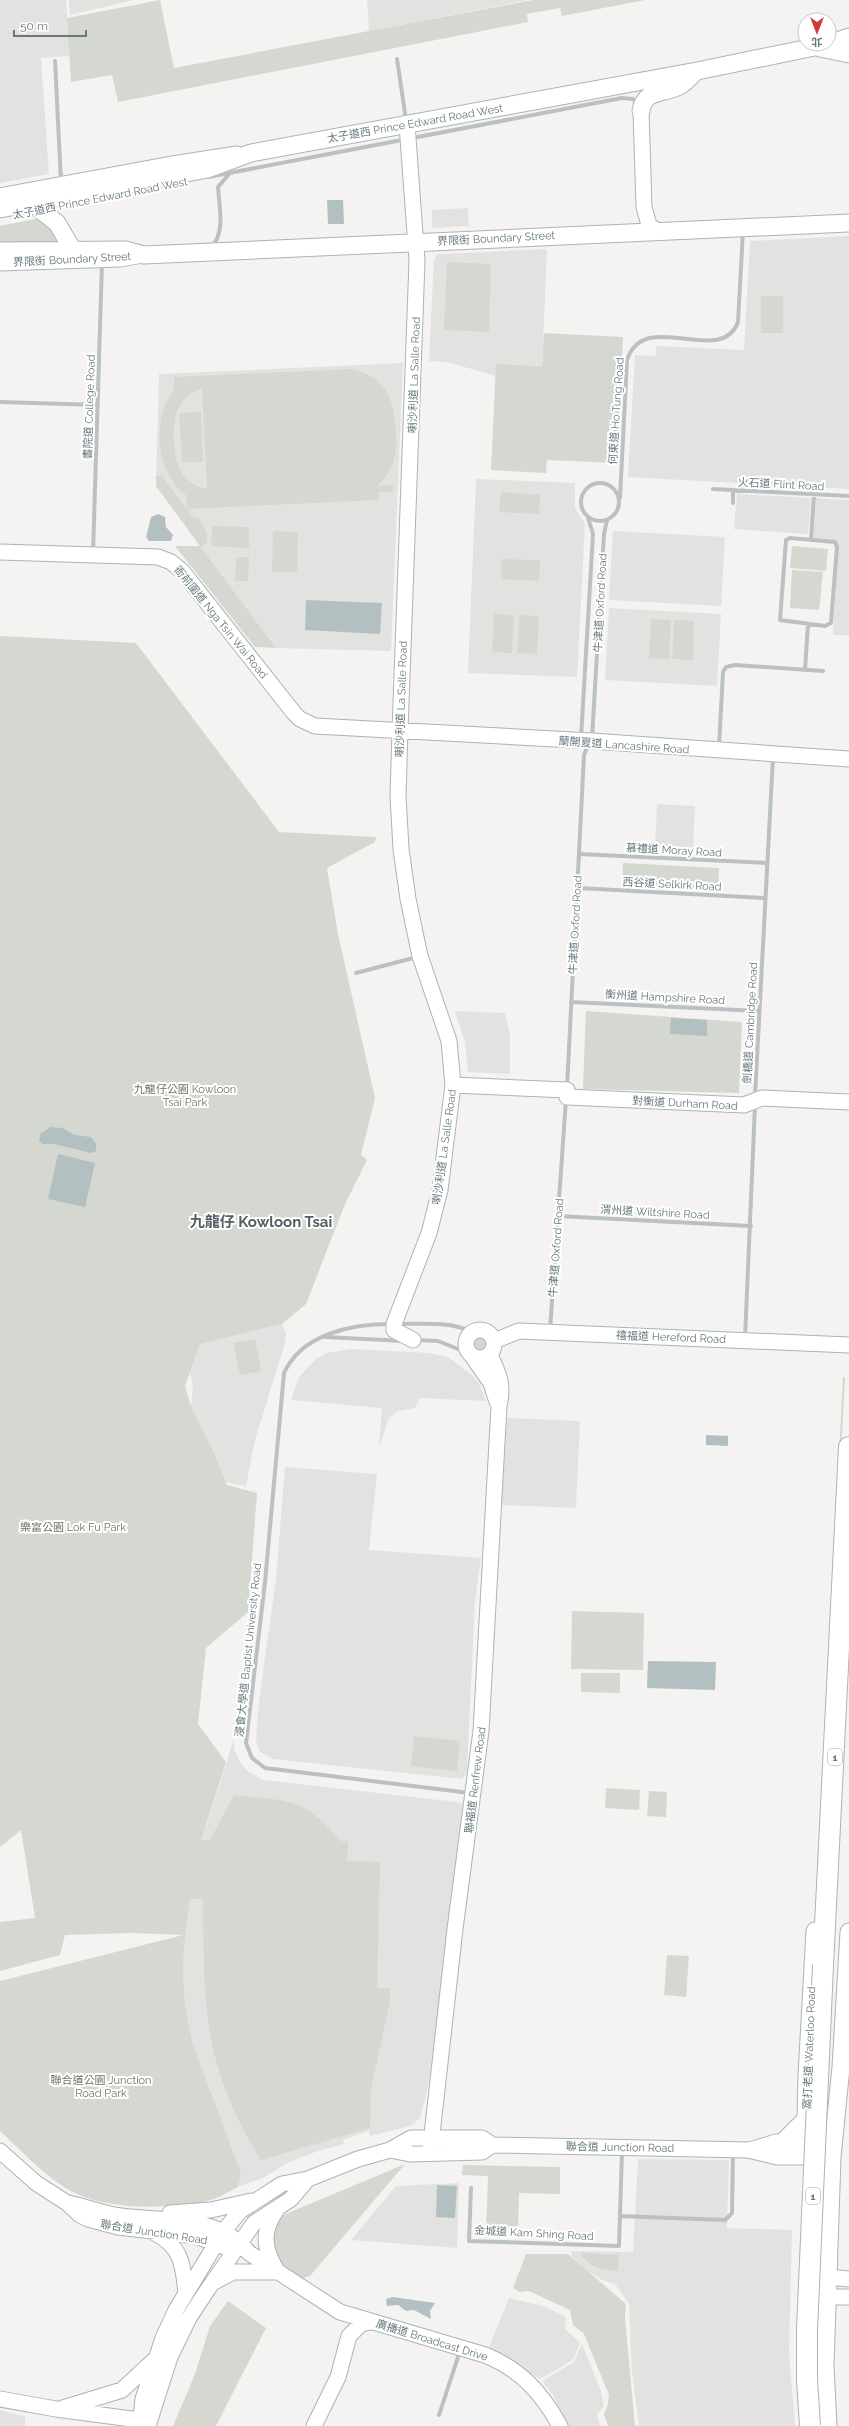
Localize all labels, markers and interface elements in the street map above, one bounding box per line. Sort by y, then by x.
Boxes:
scale bar [14,12,86,38]
north arrow [797,12,837,52]
text: 50 m [20,19,48,33]
text: 北 [812,35,823,48]
street label: 太子道西 Prince Edward Road West [326,102,504,145]
street label: 太子道西 Prince Edward Road West [11,175,189,222]
street label: 界限街 Boundary Street [437,229,556,248]
street label: 界限街 Boundary Street [13,250,132,269]
street label: 喇沙利道 La Salle Road [406,317,423,433]
street label: 書院道 College Road [81,354,98,460]
street label: 何東道 Ho Tung Road [606,357,627,465]
street label: 火石道 Flint Road [737,476,825,493]
street label: 牛津道 Oxford Road [591,553,610,653]
street label: 衙前圍道 Nga Tsin Wai Road [171,563,270,681]
street label: 喇沙利道 La Salle Road [393,641,410,757]
street label: 蘭開夏道 Lancashire Road [558,734,690,757]
street label: 慕禮道 Moray Road [625,841,723,860]
street label: 牛津道 Oxford Road [566,875,585,975]
street label: 西谷道 Selkirk Road [622,875,722,894]
street label: 劍橋道 Cambridge Road [741,962,760,1084]
street label: 衡州道 Hampshire Road [605,988,725,1007]
park label: 九龍仔公園 Kowloon Tsai Park [134,1083,236,1109]
street label: 喇沙利道 La Salle Road [430,1088,459,1206]
street label: 對衡道 Durham Road [632,1094,738,1113]
street label: 牛津道 Oxford Road [547,1198,566,1298]
street label: 渭州道 Wiltshire Road [600,1203,710,1222]
district label: 九龍仔 Kowloon Tsai [190,1213,332,1231]
street label: 禧福道 Hereford Road [616,1329,726,1346]
park label: 樂富公園 Lok Fu Park [20,1521,126,1534]
street label: 浸會大學道 Baptist University Road [233,1562,264,1738]
street label: 聯福道 Renfrew Road [463,1726,488,1834]
road number: 1 [828,1749,842,1765]
street label: 窩打老道 Waterloo Road [801,1986,818,2110]
park label: 聯合道公園 Junction Road Park [50,2074,152,2100]
street label: 聯合道 Junction Road [566,2140,674,2155]
road number: 1 [806,2188,820,2204]
street label: 聯合道 Junction Road [99,2218,209,2247]
street label: 金城道 Kam Shing Road [474,2224,594,2243]
street label: 廣播道 Broadcast Drive [374,2317,490,2364]

